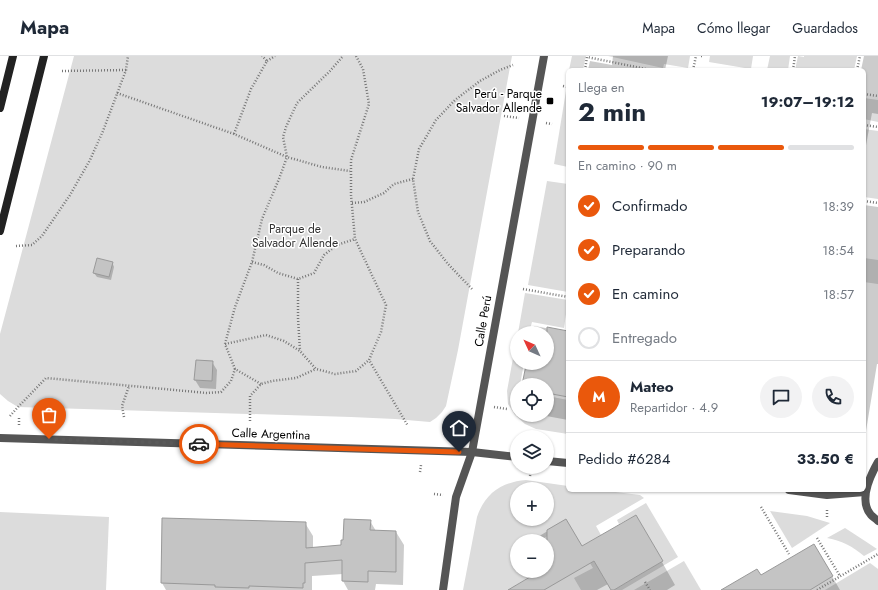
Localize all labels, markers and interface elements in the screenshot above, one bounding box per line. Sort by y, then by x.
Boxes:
text: Mapa [20,14,69,41]
text: Mapa [642,18,675,38]
text: Cómo llegar [697,18,770,38]
text: Guardados [792,18,858,38]
text: Llega en [578,78,625,97]
place label: Perú - Parque Salvador Allende [456,85,542,117]
text: 19:07–19:12 [761,91,854,113]
text: 2 min [578,93,646,131]
marker: Perú - Parque Salvador Allende [545,96,555,106]
text: En camino · 90 m [578,156,677,175]
icon: check [578,195,600,217]
text: Confirmado [612,195,687,217]
text: 18:39 [823,197,854,216]
park label: Parque de Salvador Allende [252,220,338,252]
icon: check [578,239,600,261]
text: Preparando [612,239,685,261]
text: 18:54 [822,241,854,260]
icon: check [578,283,600,305]
text: En camino [612,283,679,305]
text: 18:57 [823,285,854,304]
street label: Calle Perú [470,294,496,348]
north arrow [510,326,554,370]
map controls [510,326,554,578]
text: Entregado [612,327,677,349]
text: Mateo [630,376,674,398]
button: chat [760,376,802,418]
button: phone [812,376,854,418]
button: locate [510,378,554,422]
text: M [592,386,606,408]
pin [32,398,66,439]
text: Repartidor · 4.9 [630,398,718,417]
icon: bag [38,404,60,426]
pin [442,411,476,452]
icon: home [448,417,470,439]
courier [179,424,219,464]
street label: Calle Argentina [231,424,311,444]
button: layers [510,430,554,474]
icon: car [188,433,210,455]
text: Pedido #6284 [578,448,670,470]
text: 33.50 € [797,448,854,470]
button: + [510,482,554,526]
button: − [510,534,554,578]

